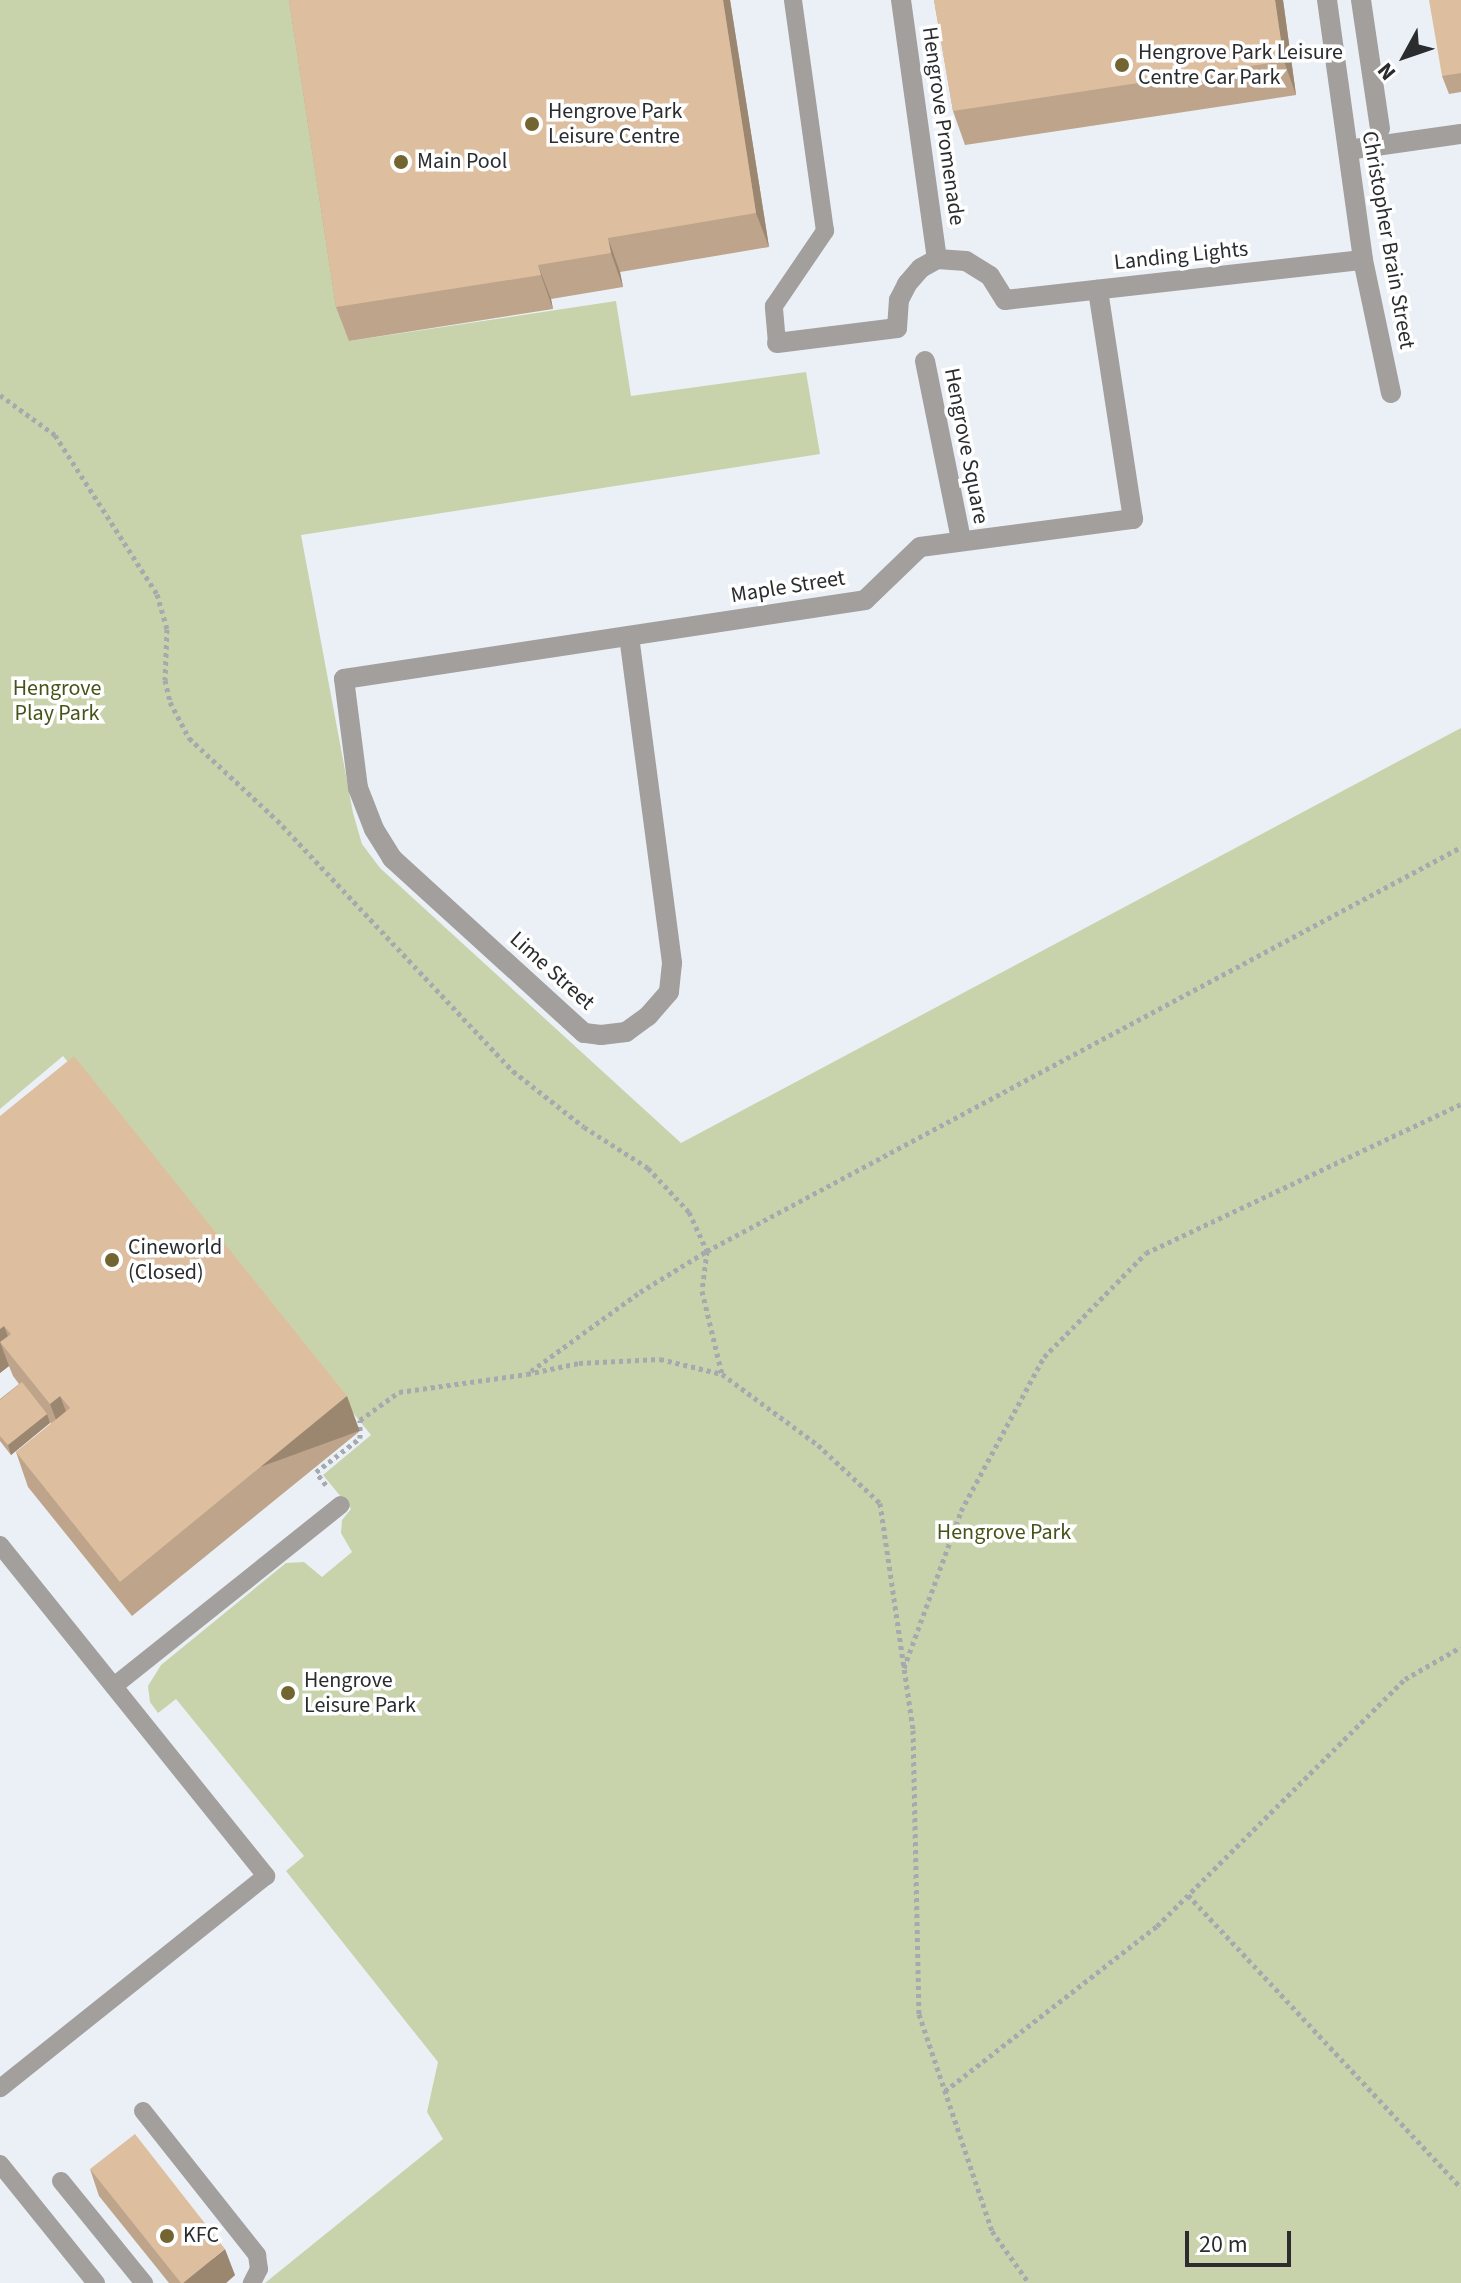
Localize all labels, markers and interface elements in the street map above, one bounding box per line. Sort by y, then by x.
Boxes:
north arrow [1365,16,1445,96]
street label: Hengrove Promenade [916,25,970,227]
place label: Hengrove Park Leisure Centre Car Park [1138,39,1343,90]
marker: Hengrove Park Leisure Centre Car Park [1113,56,1131,74]
text: N [1370,56,1404,87]
place label: Hengrove Park Leisure Centre [548,98,682,150]
marker: Hengrove Park Leisure Centre [523,115,541,133]
street label: Christopher Brain Street [1356,129,1420,351]
place label: Main Pool [417,149,507,175]
marker: Main Pool [392,153,410,171]
street label: Landing Lights [1113,236,1249,276]
street label: Hengrove Square [938,366,994,526]
street label: Maple Street [729,565,847,609]
park label: Hengrove Play Park [13,675,101,726]
street label: Lime Street [504,926,600,1016]
place label: Cineworld (Closed) [128,1234,222,1286]
marker: Cineworld (Closed) [103,1251,121,1269]
park label: Hengrove Park [937,1520,1071,1546]
place label: Hengrove Leisure Park [304,1667,416,1718]
marker: Hengrove Leisure Park [279,1684,297,1702]
scale bar [1189,2215,1295,2265]
place label: KFC [183,2223,219,2249]
marker: KFC [158,2227,176,2245]
text: 20 m [1199,2227,1248,2262]

